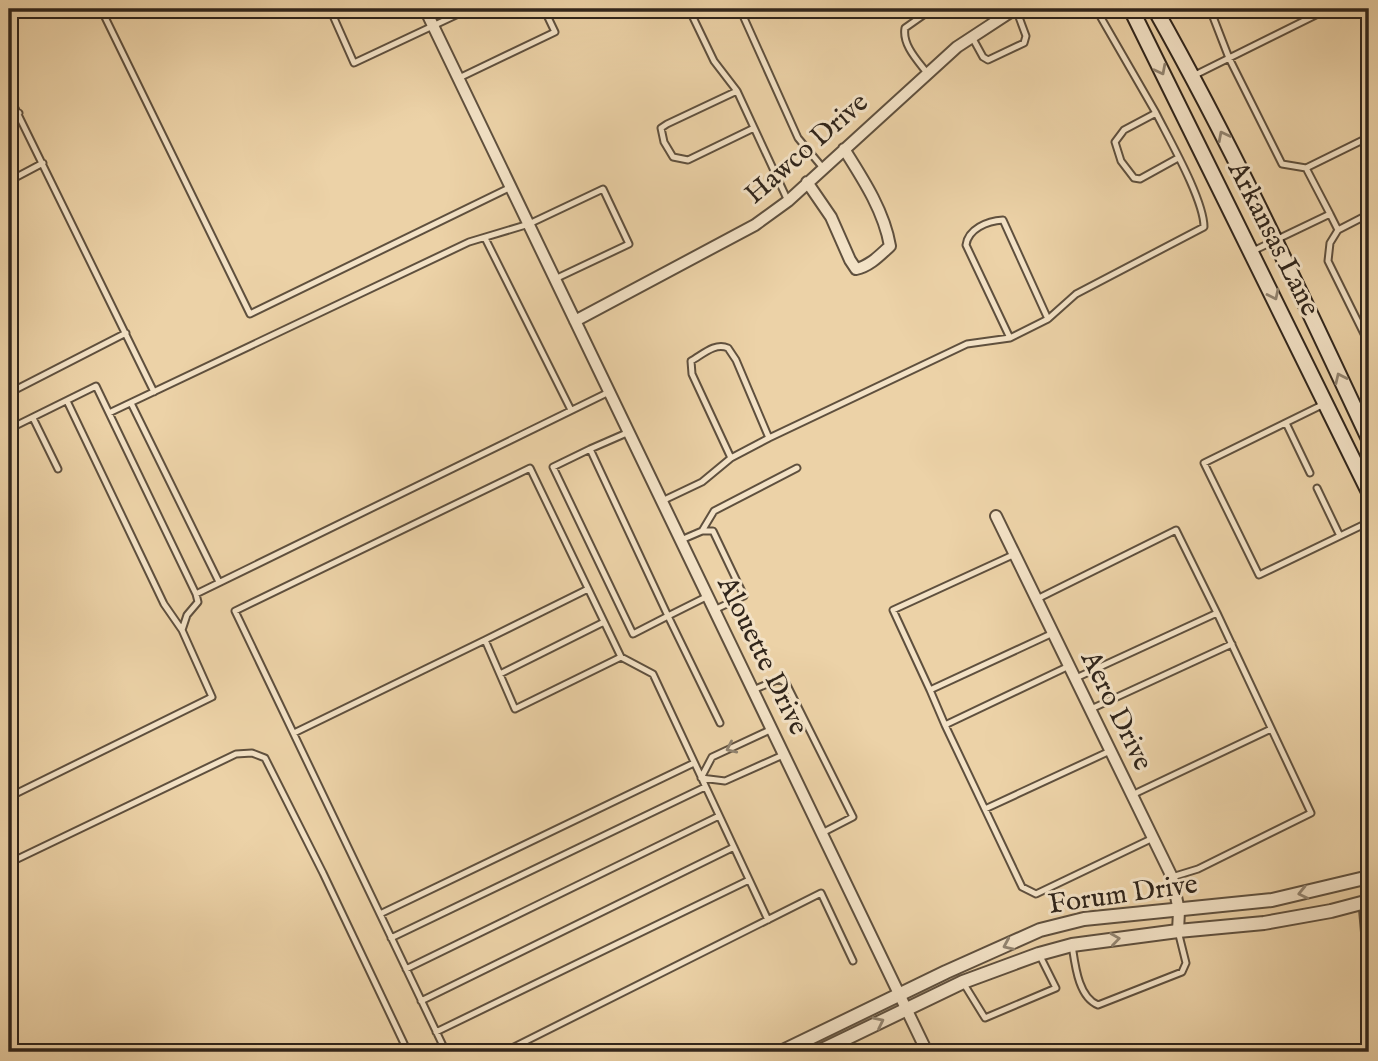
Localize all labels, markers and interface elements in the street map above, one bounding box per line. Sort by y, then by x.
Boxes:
one-way arrow [1153,63,1167,75]
street label: Hawco Drive [738,86,876,212]
one-way arrow [1218,131,1232,143]
street label: Arkansas Lane [1219,155,1327,322]
one-way arrow [1265,288,1279,300]
one-way arrow [1335,373,1349,385]
street label: Alouette Drive [708,570,816,741]
street label: Aero Drive [1072,645,1160,777]
one-way arrow [726,740,738,754]
street label: Forum Drive [1046,867,1200,923]
one-way arrow [1297,885,1309,900]
one-way arrow [1109,932,1121,947]
one-way arrow [1003,937,1015,951]
one-way arrow [872,1017,884,1031]

